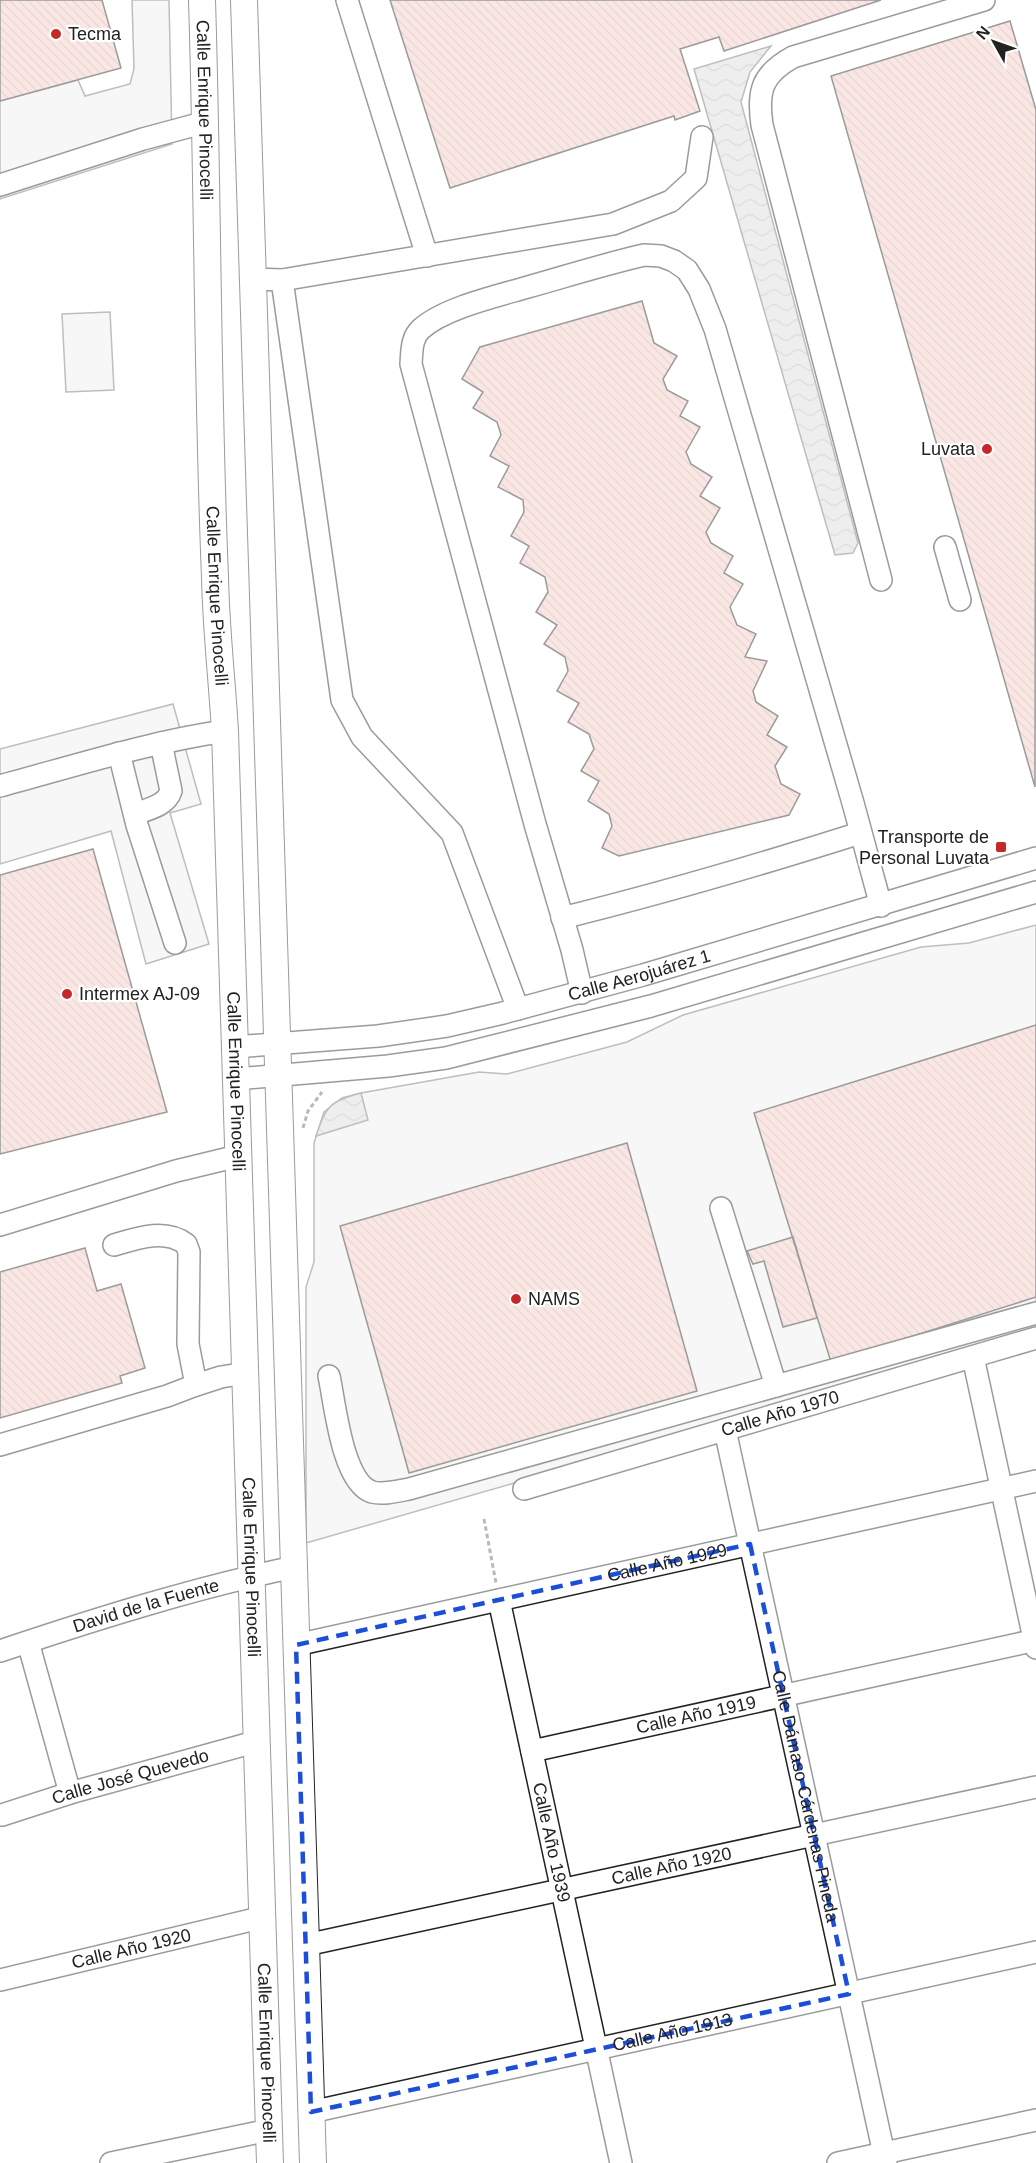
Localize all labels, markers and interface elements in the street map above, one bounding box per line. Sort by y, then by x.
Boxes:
north arrow [964,12,1024,72]
street label: Calle Enrique Pinocelli [193,20,216,200]
text: N [973,23,993,43]
place label: Tecma [68,24,122,44]
marker: Tecma [49,27,63,41]
place label: Luvata [921,439,976,459]
marker: Luvata [980,442,994,456]
street label: Calle Enrique Pinocelli [202,505,232,687]
place label: Transporte de Personal Luvata [859,827,990,868]
marker: Transporte de Personal Luvata [994,840,1008,854]
street label: Calle Aerojuárez 1 [566,945,713,1005]
place label: Intermex AJ-09 [79,984,200,1004]
marker: Intermex AJ-09 [60,987,74,1001]
street label: Calle Enrique Pinocelli [223,991,249,1172]
place label: NAMS [528,1289,580,1309]
marker: NAMS [509,1292,523,1306]
street label: Calle Año 1970 [719,1387,842,1440]
street label: Calle Enrique Pinocelli [238,1477,264,1657]
street label: Calle Año 1929 [605,1540,729,1586]
street label: David de la Fuente [71,1575,221,1636]
street label: Calle Dámaso Cárdenas Pineda [768,1668,843,1925]
street label: Calle Año 1919 [634,1692,758,1738]
street label: Calle José Quevedo [49,1745,211,1808]
street label: Calle Año 1939 [529,1781,574,1904]
street label: Calle Año 1920 [610,1843,733,1889]
street label: Calle Año 1920 [70,1925,193,1973]
street label: Calle Enrique Pinocelli [254,1962,279,2143]
street label: Calle Año 1913 [611,2009,734,2055]

